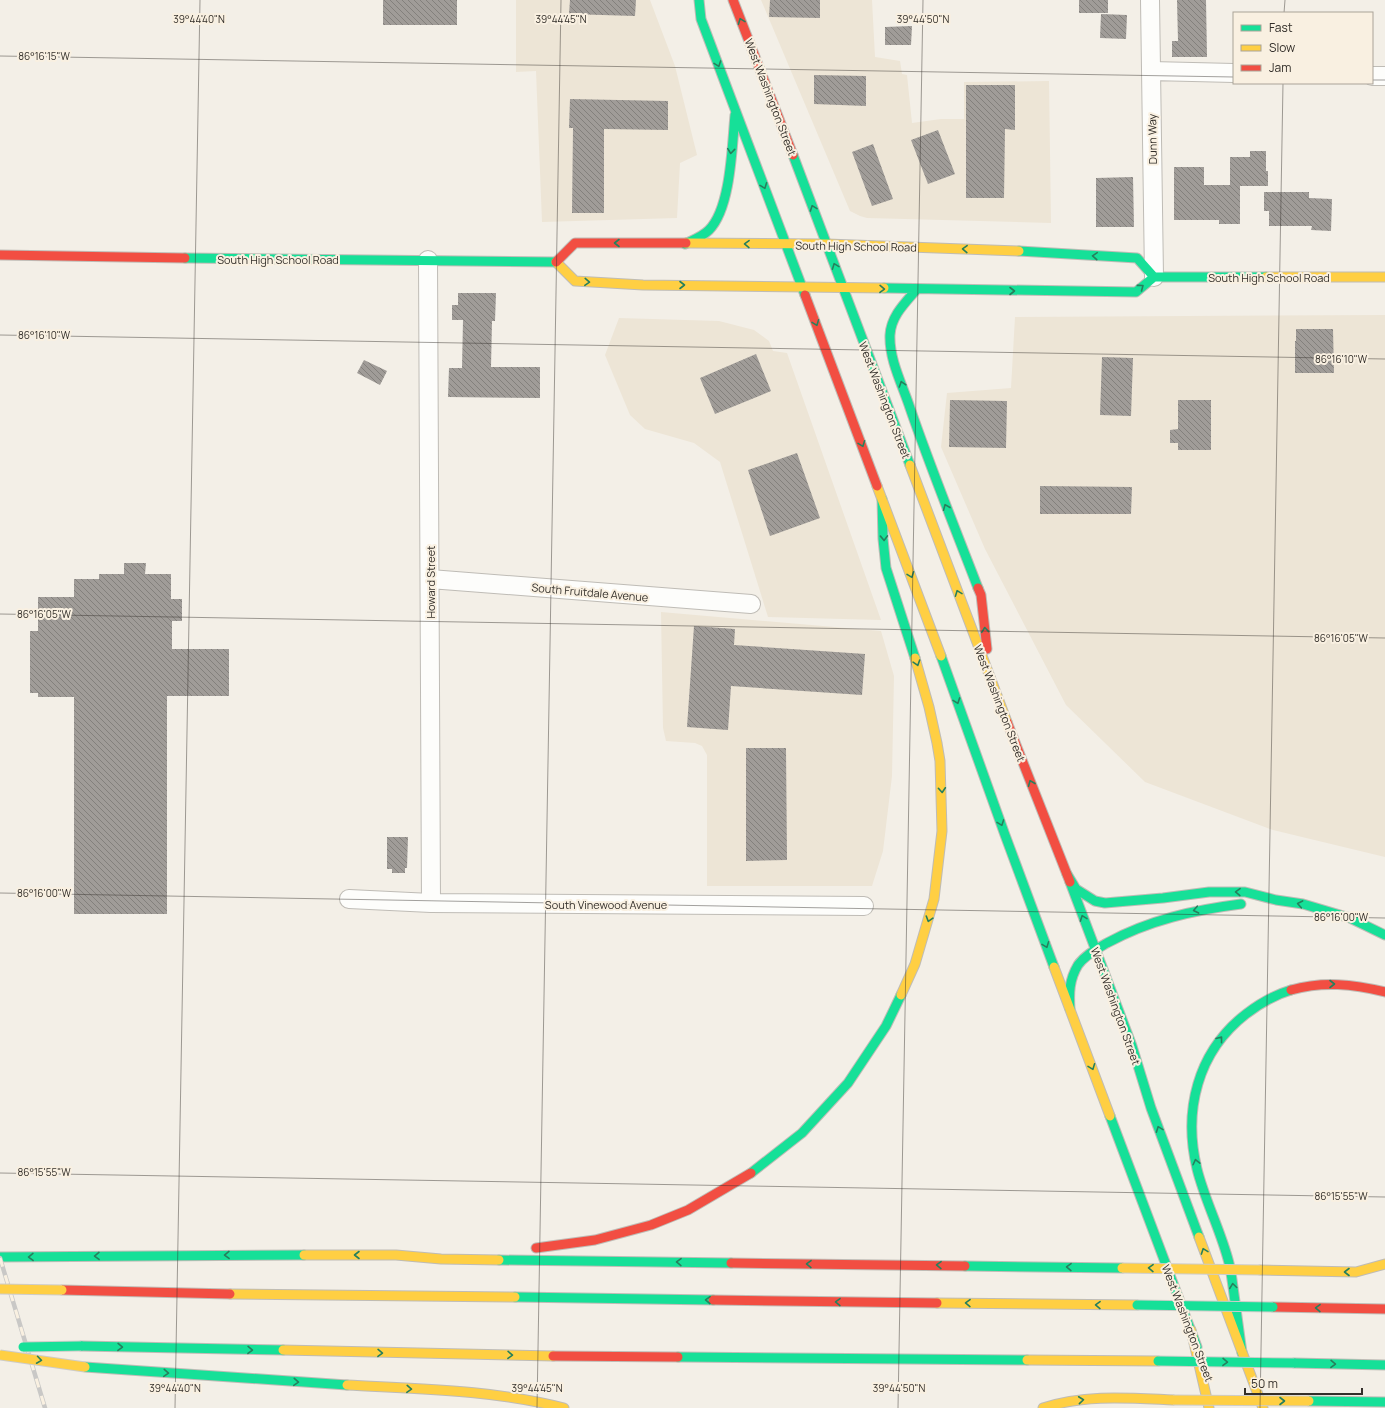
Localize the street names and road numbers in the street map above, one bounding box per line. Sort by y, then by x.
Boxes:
street label: West Washington Street [742,36,800,158]
street label: Dunn Way [1144,113,1160,164]
street label: South High School Road [795,237,917,255]
street label: South High School Road [217,252,339,267]
street label: South High School Road [1208,270,1330,285]
street label: West Washington Street [856,339,914,461]
street label: Howard Street [423,546,438,618]
street label: South Fruitdale Avenue [531,579,650,605]
street label: West Washington Street [971,642,1029,764]
street label: South Vinewood Avenue [545,897,668,912]
street label: West Washington Street [1088,945,1144,1067]
street label: West Washington Street [1159,1262,1217,1384]

